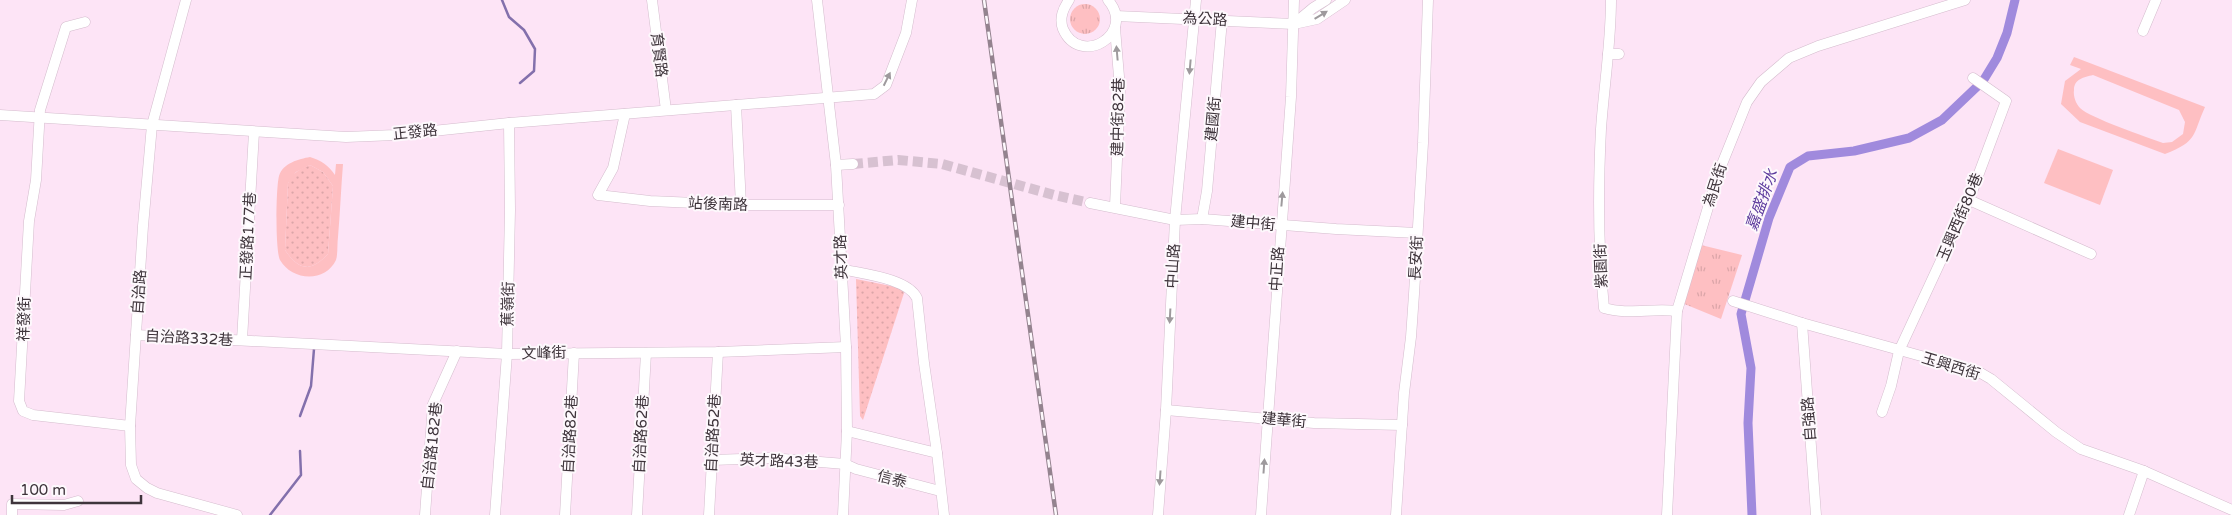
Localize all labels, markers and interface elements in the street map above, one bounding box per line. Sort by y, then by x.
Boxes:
street label: 為公路 [1182,9,1228,29]
one-way arrow [1314,11,1327,20]
street label: 育賢路 [647,32,671,78]
one-way arrow [1113,44,1121,60]
one-way arrow [1186,59,1194,75]
one-way arrow [883,71,892,86]
street label: 建中街82巷 [1108,77,1128,157]
street label: 建國街 [1202,96,1224,142]
street label: 正發路 [392,121,438,143]
street label: 為民街 [1699,161,1731,209]
water label: 嘉盛排水 [1742,166,1783,233]
street label: 玉興西街80巷 [1933,170,1987,264]
street label: 正發路177巷 [237,191,259,281]
one-way arrow [1278,191,1286,207]
street label: 站後南路 [688,194,748,214]
street label: 建中街 [1230,212,1276,234]
street label: 英才路 [831,234,851,280]
street label: 長安街 [1406,235,1426,281]
street label: 中山路 [1163,243,1183,289]
street label: 紫園街 [1591,243,1611,289]
street label: 中正路 [1266,246,1288,292]
street label: 自治路 [128,269,150,315]
street label: 蕉嶺街 [499,281,517,327]
street label: 祥發街 [14,296,34,342]
one-way arrow [1166,308,1174,324]
street label: 自治路332巷 [144,327,234,349]
street label: 文峰街 [521,344,567,362]
street label: 玉興西街 [1920,349,1982,383]
street label: 自治路52巷 [702,393,724,473]
street label: 自治路82巷 [559,394,581,474]
street label: 自治路62巷 [630,394,652,474]
street label: 自強路 [1798,396,1820,442]
street label: 自治路182巷 [418,401,446,491]
street label: 建華街 [1261,409,1307,431]
street label: 英才路43巷 [739,451,819,471]
one-way arrow [1260,458,1268,474]
street label: 信泰 [875,466,909,492]
one-way arrow [1156,470,1164,486]
scale bar [12,472,141,504]
text: 100 m [20,481,66,499]

